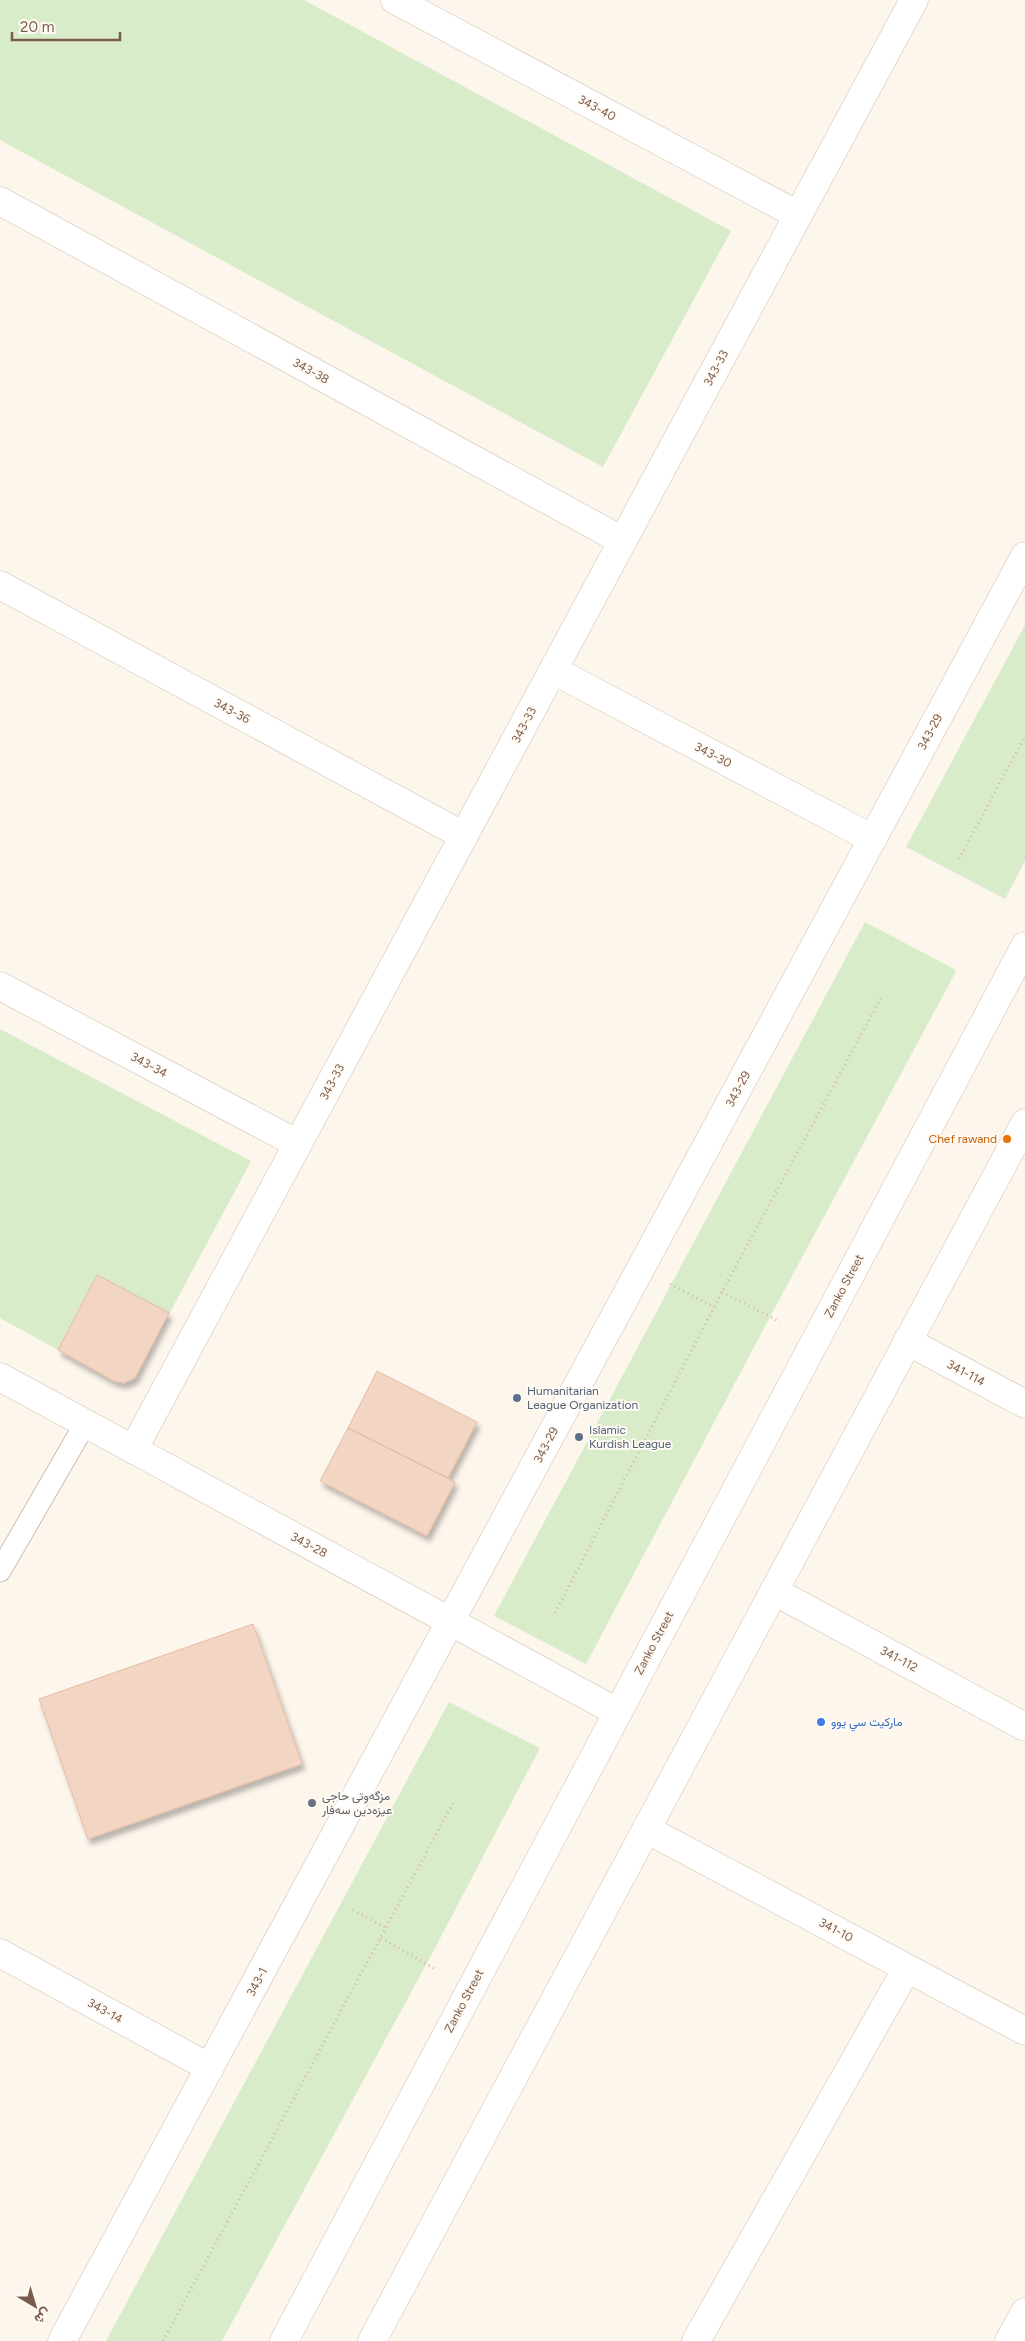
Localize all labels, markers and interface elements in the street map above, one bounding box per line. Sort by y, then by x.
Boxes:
scale bar [12,10,120,42]
text: 20 m [20,18,54,36]
street label: 343-40 [576,92,619,124]
street label: 343-33 [701,348,731,388]
street label: 343-38 [290,355,332,387]
street label: 343-36 [212,696,253,726]
street label: 343-33 [509,705,539,745]
street label: 343-29 [915,711,945,753]
street label: 343-30 [692,739,734,771]
street label: 343-34 [128,1050,170,1081]
street label: 343-33 [317,1062,347,1102]
street label: 343-29 [723,1068,753,1110]
place label: Chef rawand [929,1132,997,1146]
marker: Chef rawand [1001,1133,1013,1145]
street label: Zanko Street [821,1252,867,1320]
street label: 341-114 [944,1357,988,1389]
place label: Humanitarian League Organization [527,1384,638,1412]
marker: Humanitarian League Organization [511,1392,523,1404]
place label: Islamic Kurdish League [589,1423,672,1451]
street label: 343-29 [531,1424,561,1466]
marker: Islamic Kurdish League [573,1431,585,1443]
street label: 343-28 [288,1530,330,1560]
street label: Zanko Street [631,1609,677,1677]
street label: 341-112 [878,1643,920,1675]
place label: ماركيت سي يوو [831,1715,903,1732]
marker: ماركيت سي يوو [815,1716,827,1728]
place label: مزگەوتی حاجی عیزەدین سەفار [321,1789,392,1818]
marker: مزگەوتی حاجی عیزەدین سەفار [306,1797,318,1809]
street label: 341-10 [817,1915,856,1945]
street label: 343-1 [244,1965,270,1999]
street label: Zanko Street [441,1967,487,2035]
street label: 343-14 [85,1996,125,2027]
north arrow [10,2281,60,2331]
text: ش [31,2304,55,2328]

